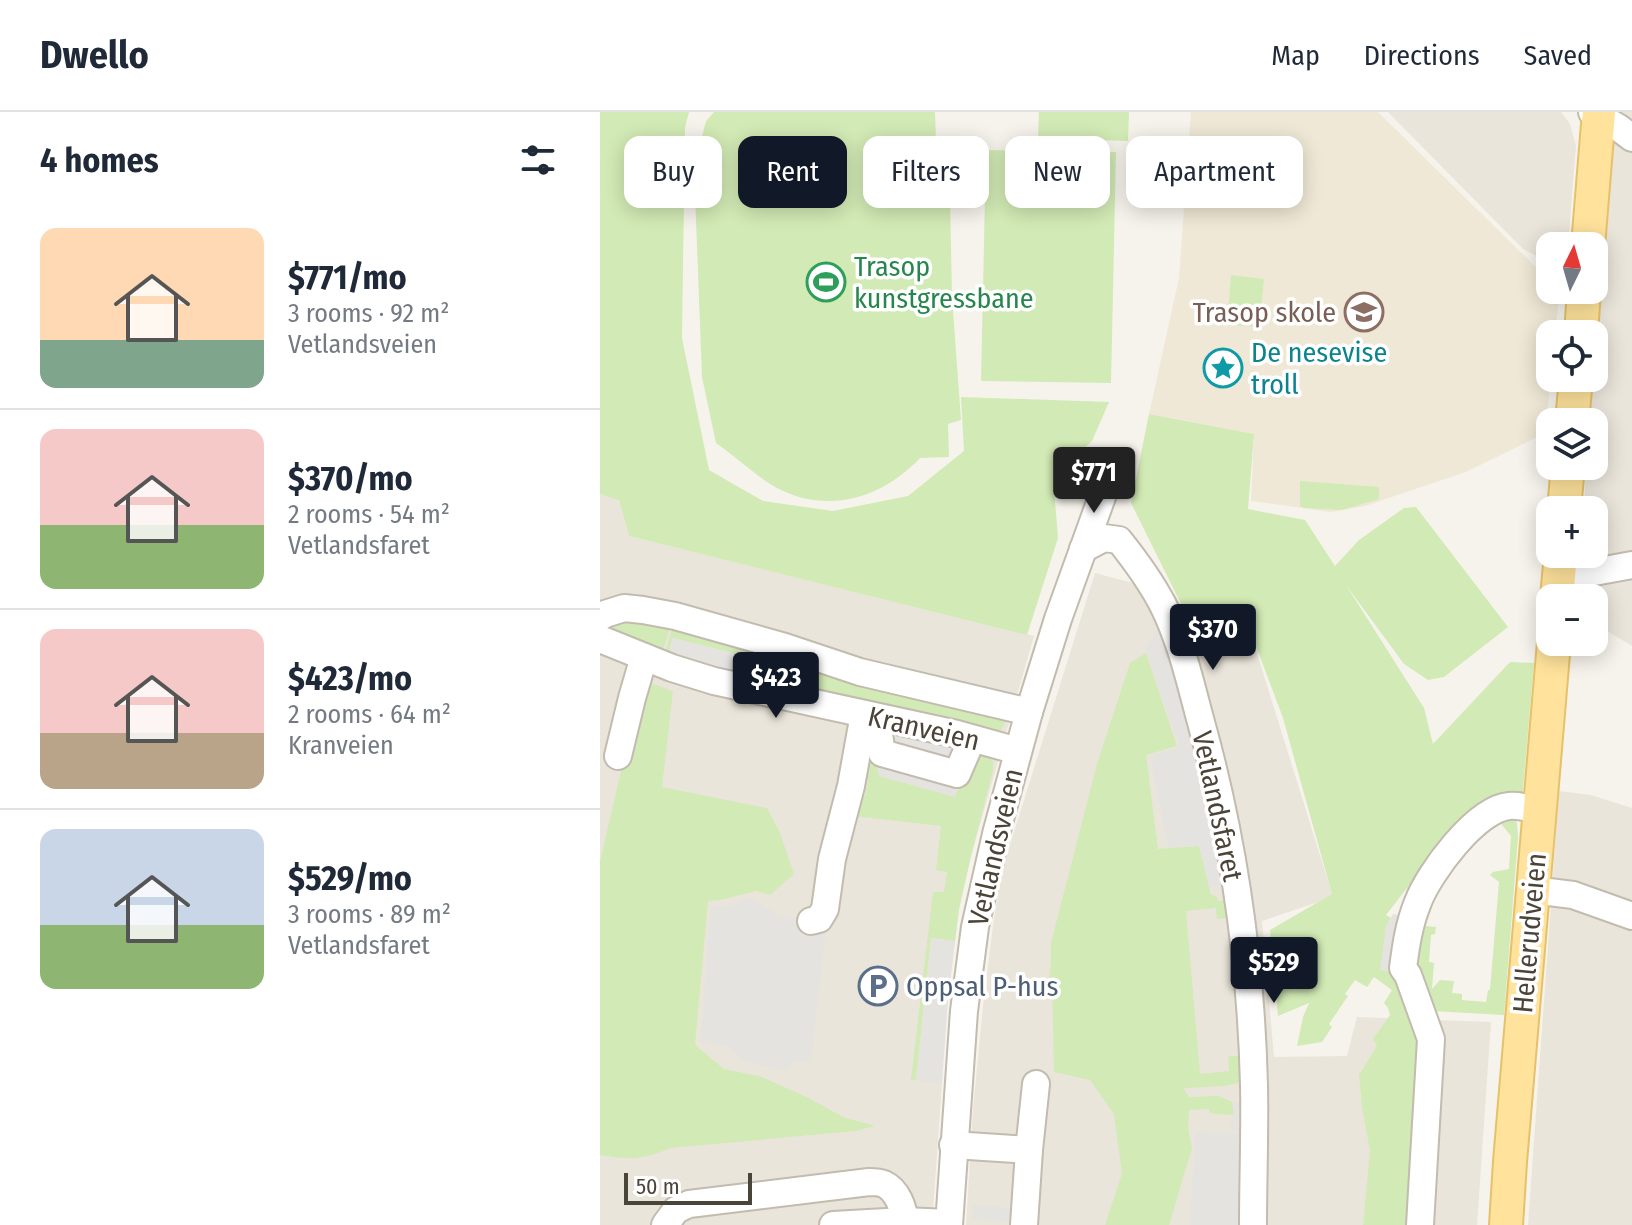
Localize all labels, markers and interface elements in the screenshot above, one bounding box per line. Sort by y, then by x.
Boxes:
text: Dwello [40,32,149,78]
text: Map [1271,39,1320,72]
text: Directions [1364,39,1480,72]
text: Saved [1524,39,1592,72]
chip: Buy [624,136,722,208]
chip: Rent [738,136,847,208]
chip: Filters [863,136,989,208]
chip: New [1005,136,1110,208]
chip: Apartment [1126,136,1303,208]
icon: filters [516,138,560,182]
text: 4 homes [40,140,159,181]
north arrow [1536,232,1608,304]
map controls [1536,232,1608,656]
place label: Trasop kunstgressbane [854,250,1034,315]
text: $771/mo [288,257,407,298]
icon: home [104,260,200,356]
sports icon: Trasop kunstgressbane [805,261,847,303]
school or university icon: Trasop skole [1343,291,1385,333]
place label: Trasop skole [1193,296,1336,329]
text: 3 rooms · 92 m² [288,298,449,329]
button: locate [1536,320,1608,392]
text: Vetlandsveien [288,329,437,360]
place label: De nesevise troll [1251,336,1387,401]
place icon: De nesevise troll [1202,347,1244,389]
button: layers [1536,408,1608,480]
pin: $771 [1047,447,1141,515]
text: $771 [1071,457,1117,488]
text: $370/mo [288,458,413,499]
icon: home [104,461,200,557]
button: + [1536,496,1608,568]
text: 2 rooms · 54 m² [288,499,450,530]
text: Vetlandsfaret [288,530,430,561]
button: − [1536,584,1608,656]
pin: $370 [1166,604,1260,672]
text: $370 [1188,614,1238,645]
pin: $423 [729,652,823,720]
text: $423/mo [288,658,412,699]
icon: home [104,661,200,757]
text: $423 [751,662,801,693]
text: 2 rooms · 64 m² [288,699,451,730]
street label: Kranveien [865,700,983,757]
street label: Vetlandsfaret [1186,728,1250,885]
text: Kranveien [288,730,394,761]
street label: Vetlandsveien [961,765,1030,929]
street label: Hellerudveien [1506,852,1553,1014]
text: $529/mo [288,858,412,899]
icon: home [104,861,200,957]
text: 3 rooms · 89 m² [288,899,451,930]
text: Vetlandsfaret [288,930,430,961]
pin: $529 [1227,937,1321,1005]
text: $529 [1249,947,1299,978]
parking icon: Oppsal P-hus [857,965,899,1007]
place label: Oppsal P-hus [906,970,1058,1003]
scale bar [624,1169,752,1205]
text: 50 m [636,1173,680,1200]

